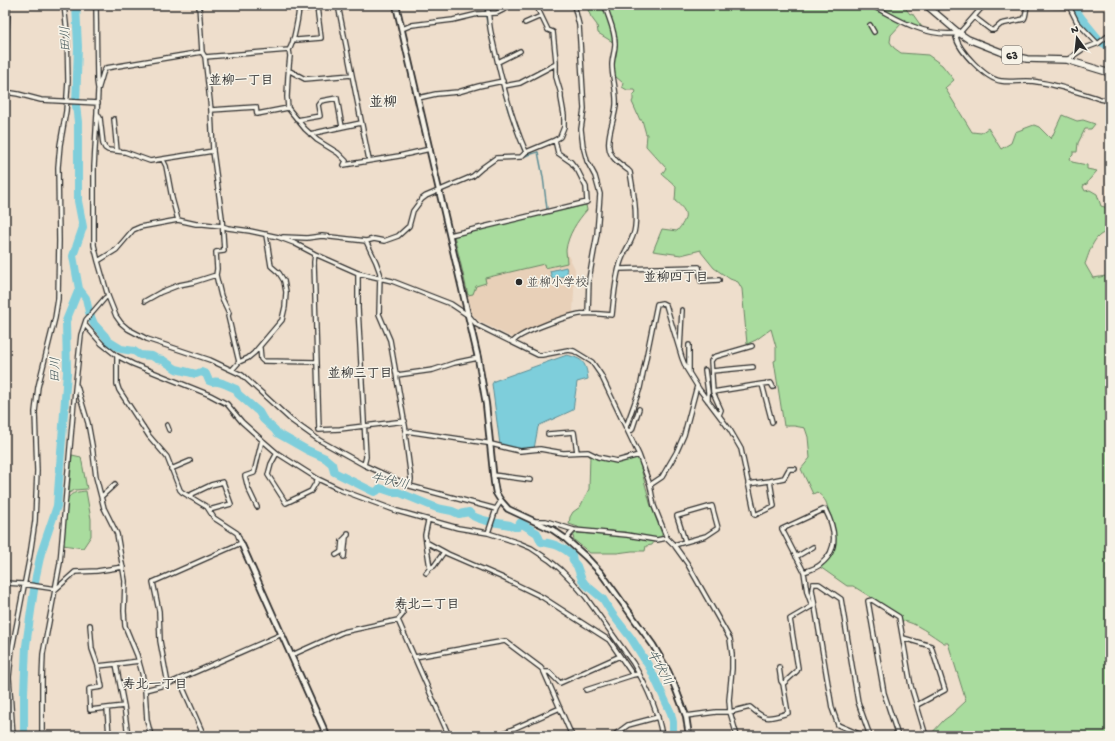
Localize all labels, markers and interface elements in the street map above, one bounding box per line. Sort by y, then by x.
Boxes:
north arrow [1057,18,1097,58]
text: N [1070,24,1080,37]
water label: 田川 [59,26,74,52]
road number: 63 [1002,46,1022,64]
district label: 並柳一丁目 [208,73,274,89]
district label: 並柳 [369,95,397,112]
district label: 並柳四丁目 [643,270,709,286]
place label: 並柳小学校 [527,276,587,291]
marker: 並柳小学校 [514,277,524,287]
water label: 田川 [49,357,64,383]
district label: 並柳三丁目 [327,366,393,382]
water label: 牛伏川 [369,470,410,494]
district label: 寿北二丁目 [394,597,460,613]
water label: 牛伏川 [643,647,676,689]
district label: 寿北一丁目 [122,677,188,693]

